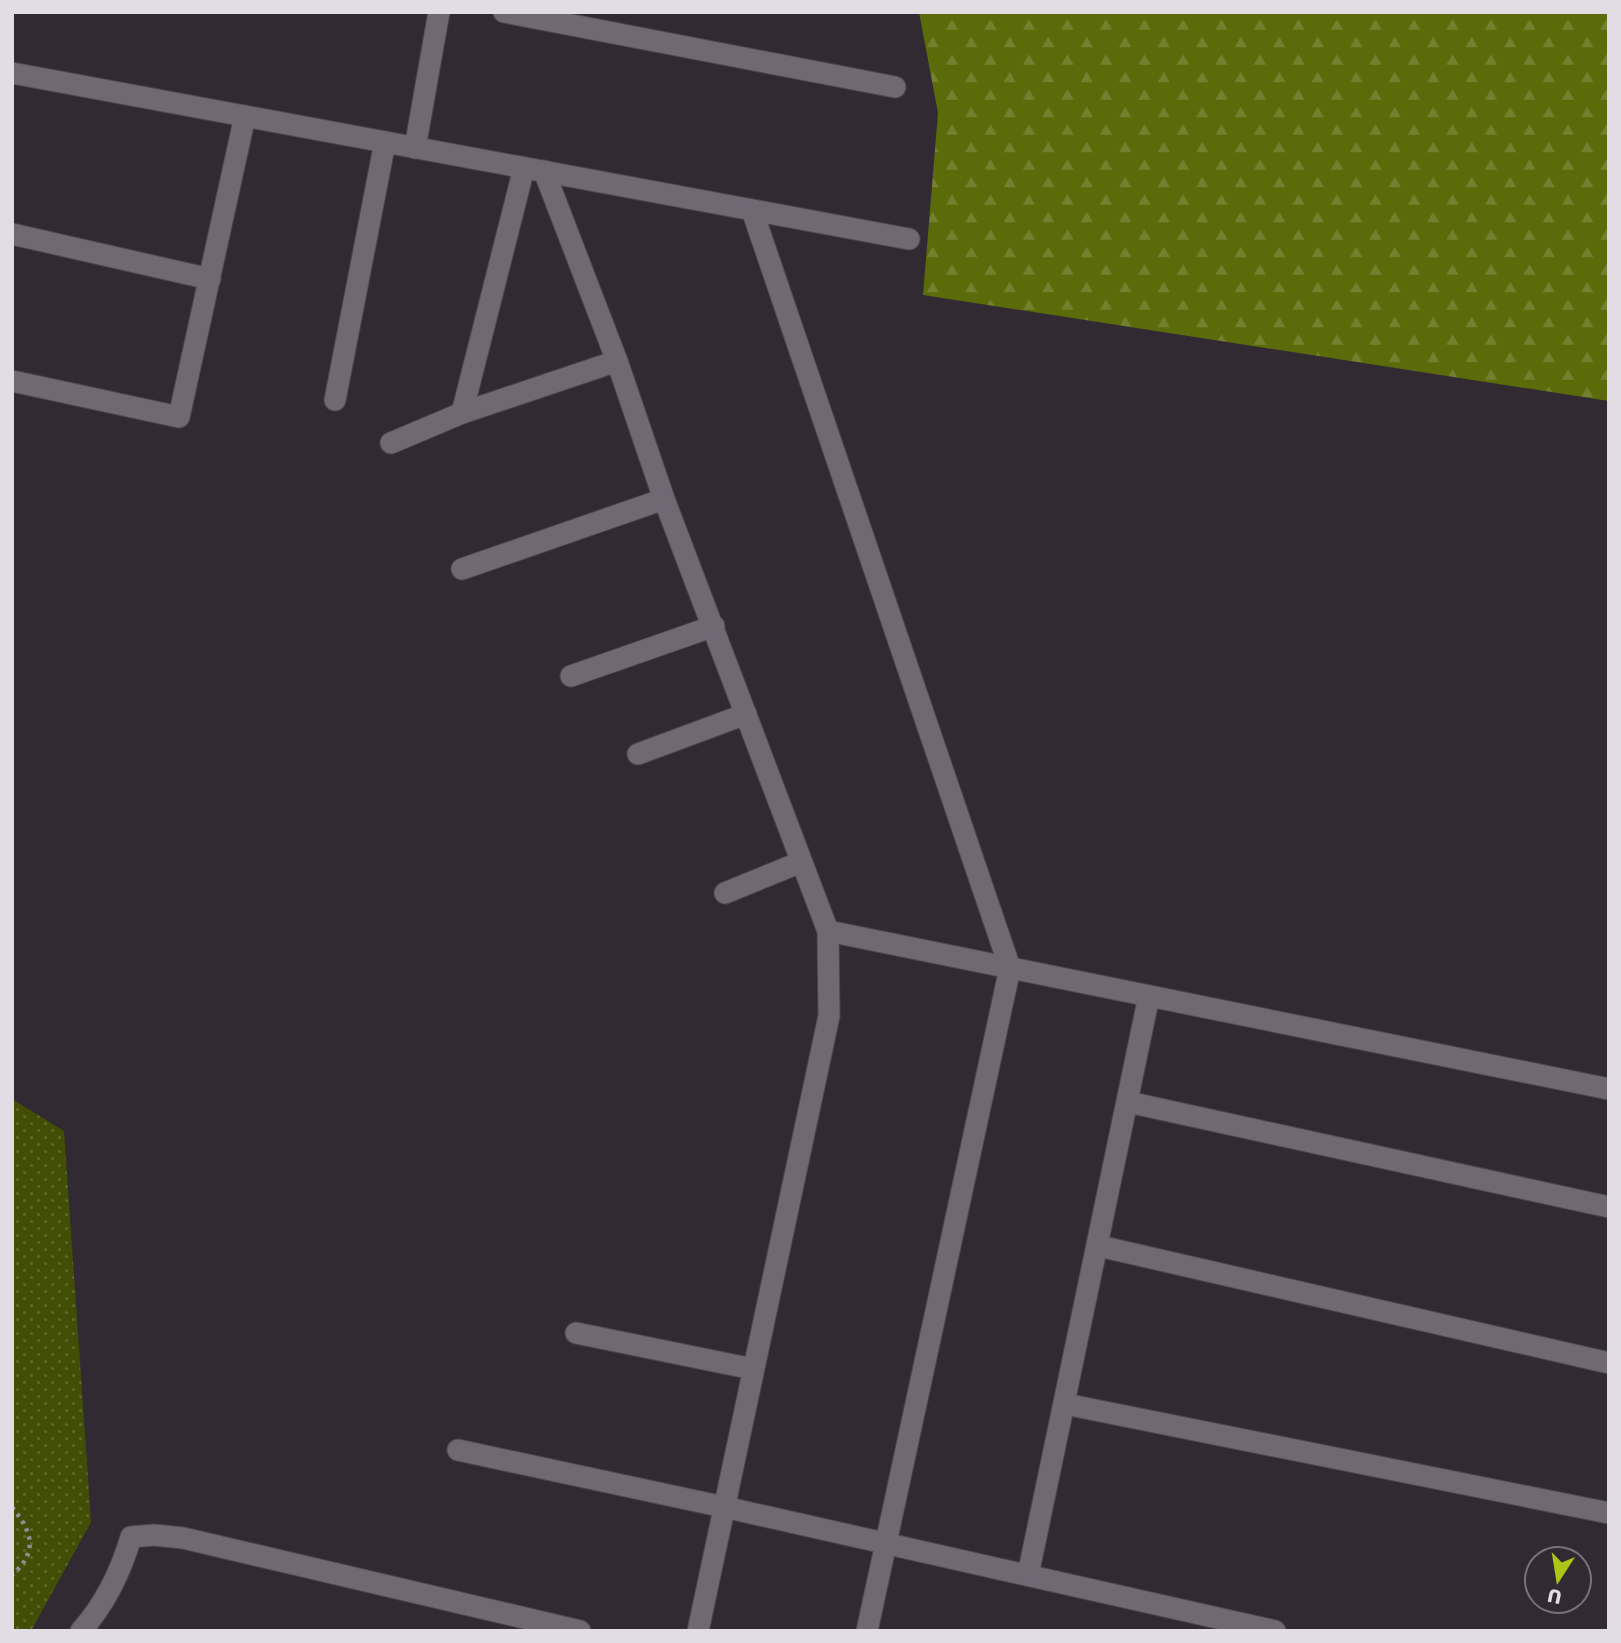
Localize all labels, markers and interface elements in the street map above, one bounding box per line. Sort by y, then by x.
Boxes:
north arrow [1523,1545,1593,1615]
text: U [1545,1583,1564,1609]

